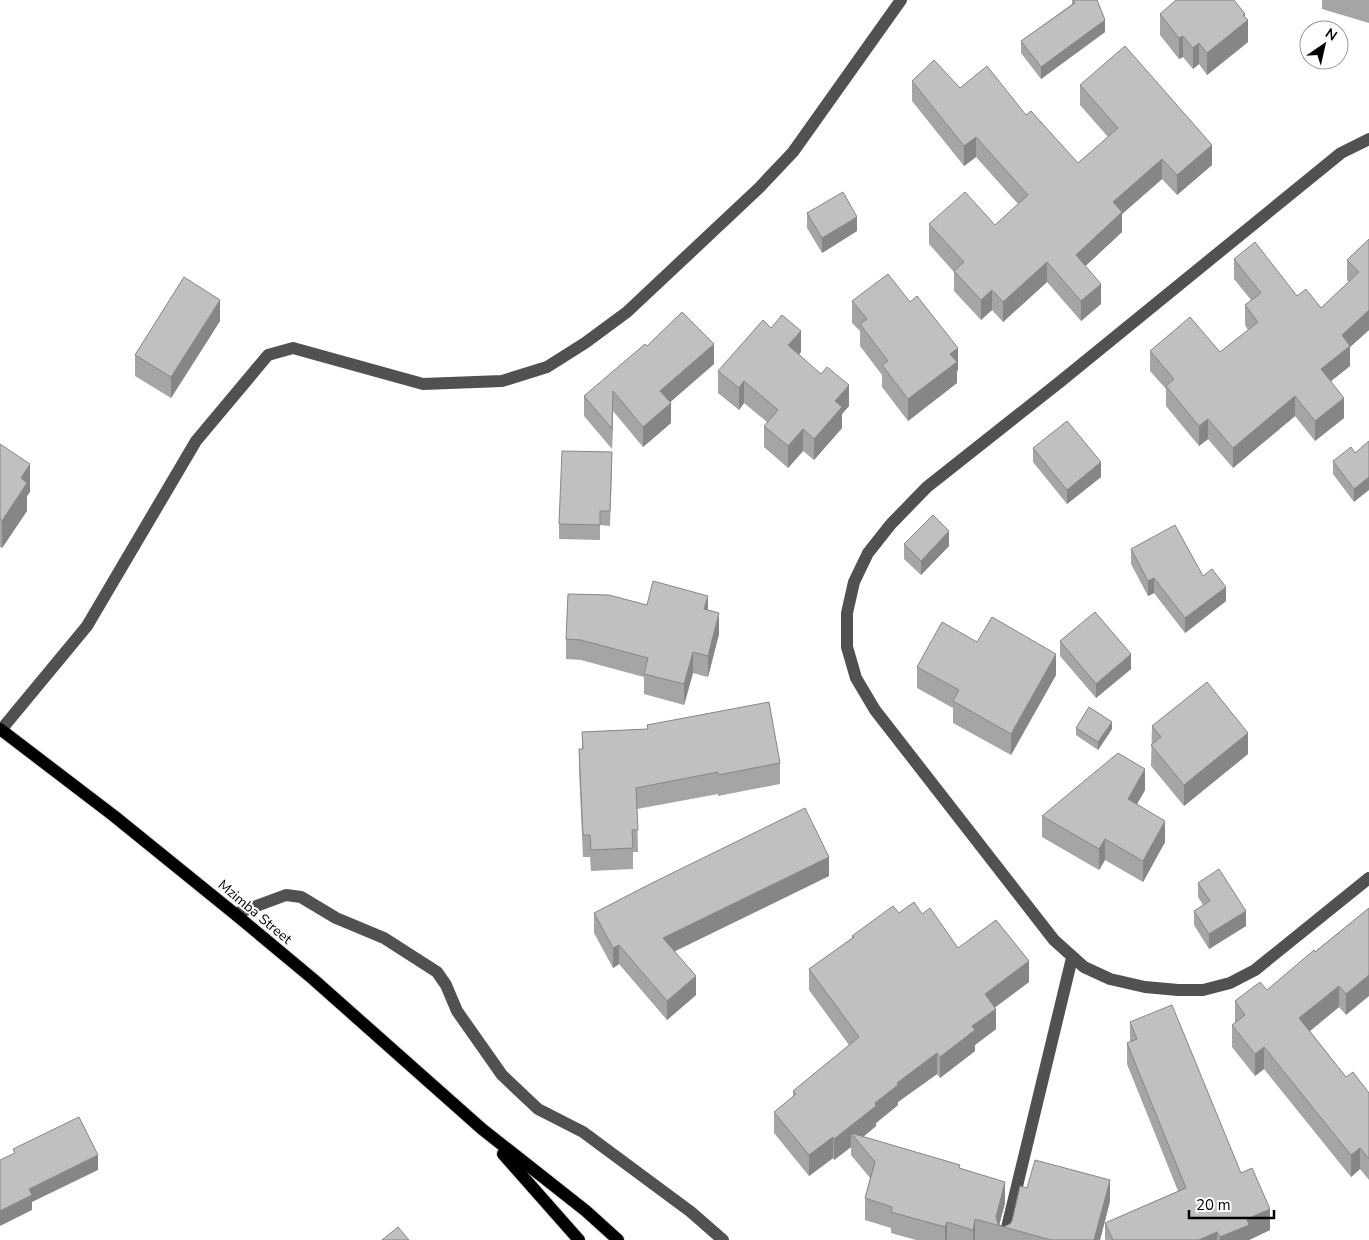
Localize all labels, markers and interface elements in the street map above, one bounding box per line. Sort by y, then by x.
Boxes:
north arrow [1299,20,1349,70]
text: N [1321,24,1341,45]
street label: Mzimba Street [214,875,296,949]
scale bar [1189,1188,1274,1220]
text: 20 m [1196,1195,1231,1215]

